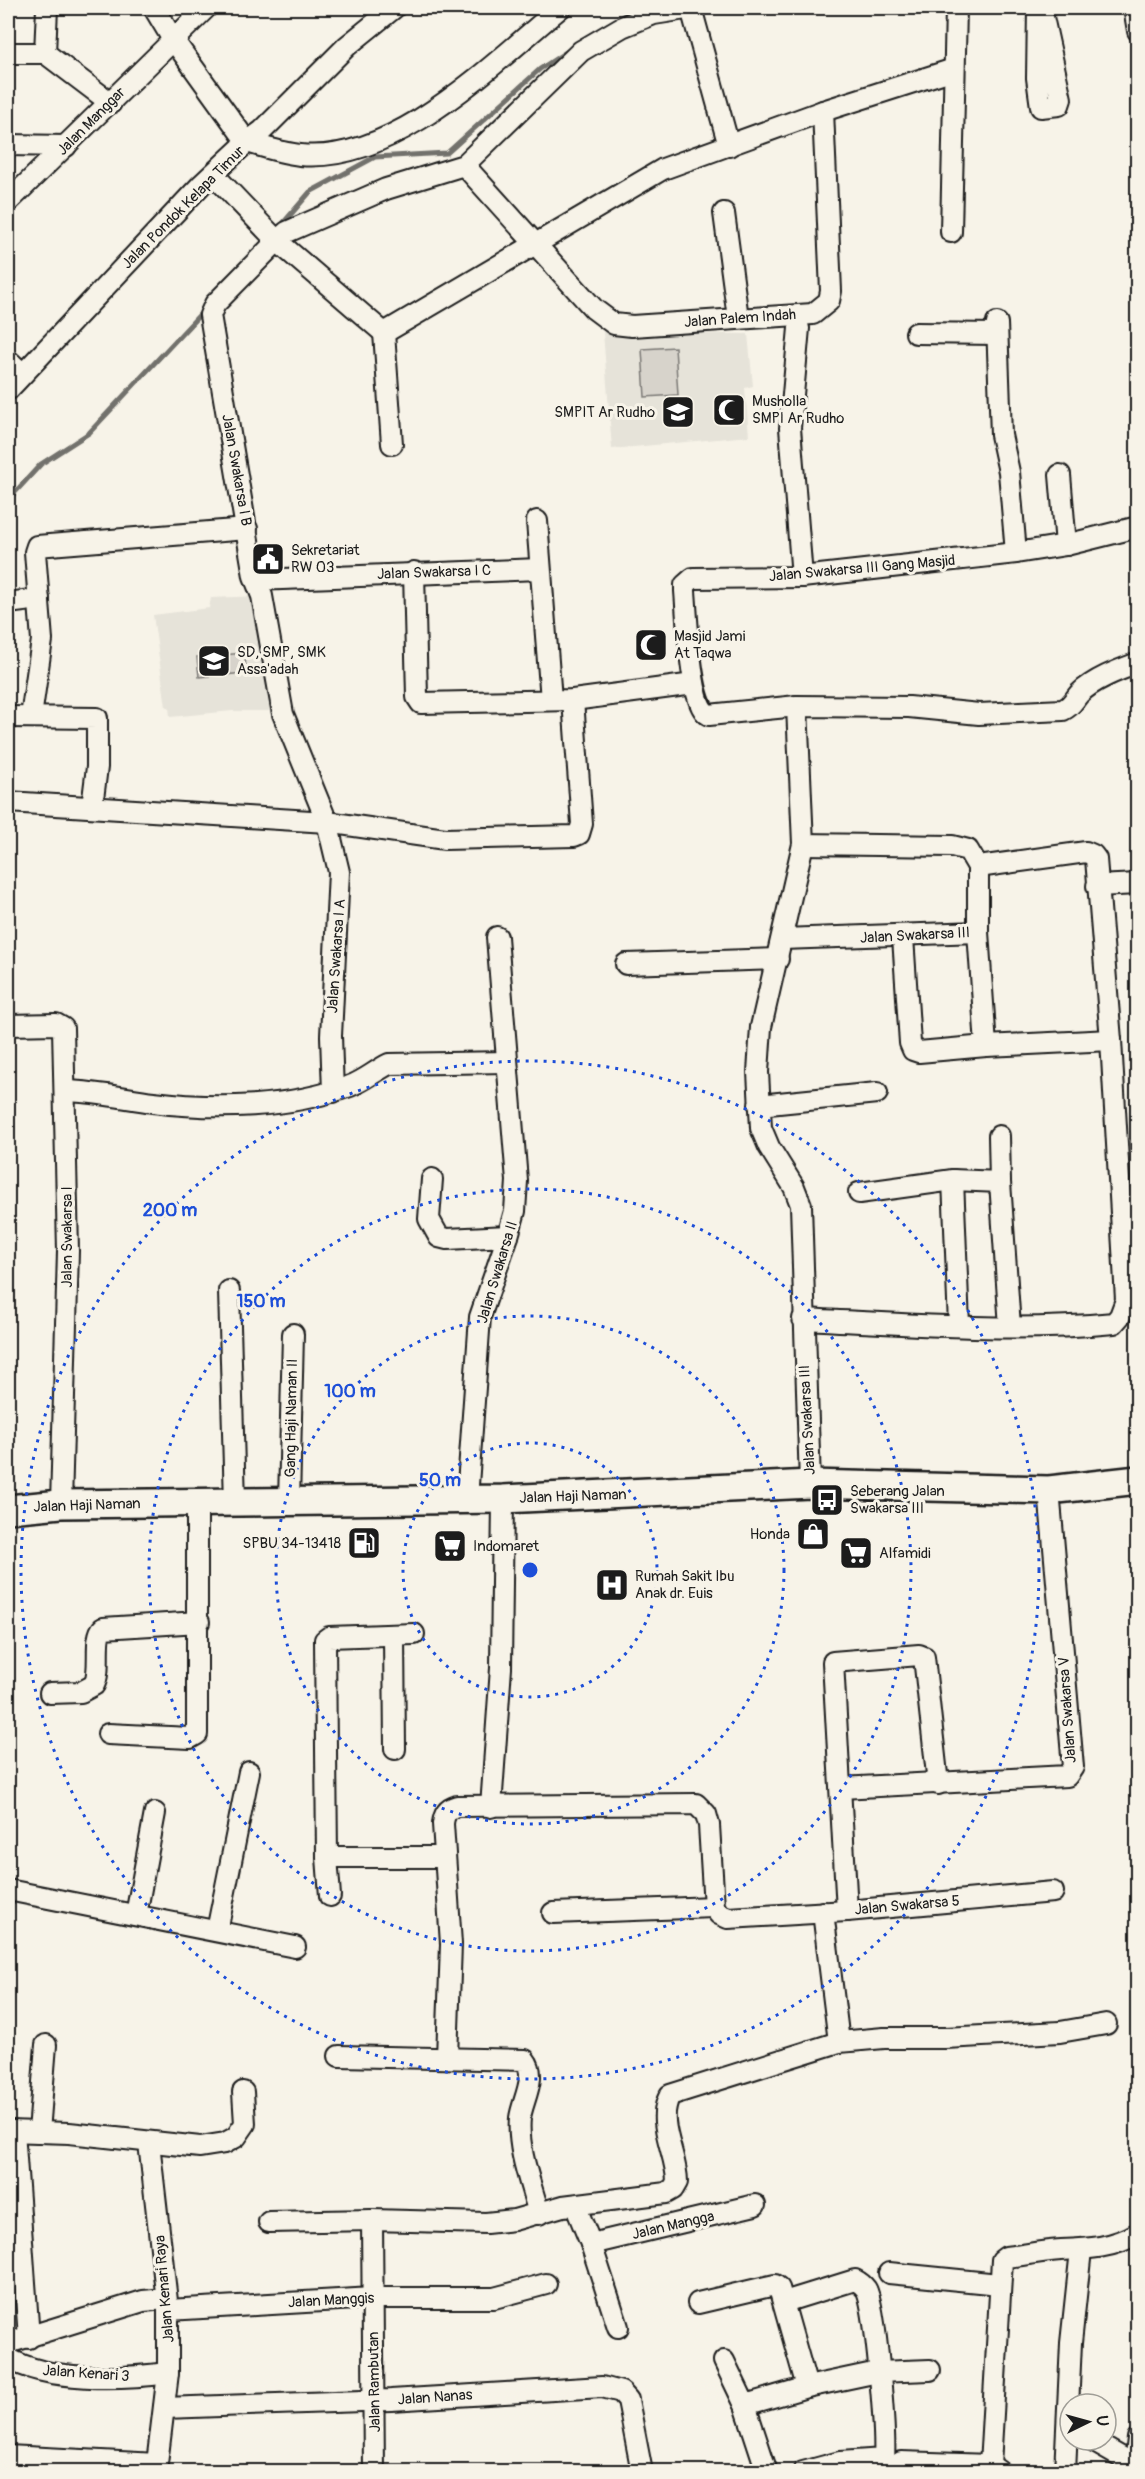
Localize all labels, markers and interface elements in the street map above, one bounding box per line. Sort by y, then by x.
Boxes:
street label: Jalan Manggar [53,83,130,160]
street label: Jalan Pondok Kelapa Timur [118,141,249,273]
street label: Jalan Palem Indah [683,305,797,332]
mosque icon: Musholla SMPI Ar Rudho [711,392,747,428]
place label: Musholla SMPI Ar Rudho [752,392,844,428]
school or university icon: SMPIT Ar Rudho [660,394,696,430]
place label: SMPIT Ar Rudho [554,403,655,422]
street label: Jalan Swakarsa I B [217,413,256,528]
public building icon: Sekretariat RW 03 [250,541,286,577]
place label: Sekretariat RW 03 [291,541,360,577]
street label: Jalan Swakarsa III Gang Masjid [768,551,956,586]
street label: Jalan Swakarsa I C [377,561,491,584]
mosque icon: Masjid Jami At Taqwa [633,627,669,663]
place label: Masjid Jami At Taqwa [674,627,746,663]
school or university icon: SD, SMP, SMK Assa'adah [196,643,232,679]
place label: SD, SMP, SMK Assa'adah [237,643,326,679]
street label: Jalan Swakarsa I A [323,898,350,1014]
street label: Jalan Swakarsa III [860,923,970,948]
street label: Jalan Swakarsa I [58,1186,77,1288]
text: 200 m [143,1199,197,1222]
street label: Jalan Swakarsa II [473,1219,522,1326]
text: 150 m [237,1290,286,1313]
street label: Gang Haji Naman II [281,1358,302,1478]
street label: Jalan Swakarsa III [795,1365,820,1475]
text: 100 m [324,1380,376,1403]
text: 50 m [419,1469,461,1492]
bus stop icon: Seberang Jalan Swakarsa III [809,1482,845,1518]
place label: Seberang Jalan Swakarsa III [850,1482,945,1518]
street label: Jalan Haji Naman [519,1485,627,1508]
street label: Jalan Haji Naman [33,1494,141,1517]
shop icon: Honda [795,1516,831,1552]
fuel station icon: SPBU 34-13418 [346,1525,382,1561]
place label: Honda [750,1525,790,1544]
supermarket icon: Indomaret [432,1528,468,1564]
place label: SPBU 34-13418 [242,1534,341,1553]
supermarket icon: Alfamidi [838,1535,874,1571]
place label: Indomaret [473,1537,540,1556]
place label: Alfamidi [879,1544,931,1563]
centre of rings [520,1560,540,1580]
hospital icon: Rumah Sakit Ibu Anak dr. Euis [594,1567,630,1603]
place label: Rumah Sakit Ibu Anak dr. Euis [635,1567,734,1603]
street label: Jalan Swakarsa V [1054,1656,1081,1764]
street label: Jalan Swakarsa 5 [854,1891,960,1920]
street label: Jalan Mangga [630,2207,716,2244]
street label: Jalan Kenari Raya [150,2234,179,2344]
street label: Jalan Manggis [287,2289,375,2312]
street label: Jalan Rambutan [364,2331,385,2433]
street label: Jalan Kenari 3 [42,2361,130,2386]
street label: Jalan Nanas [397,2385,473,2410]
north arrow [1058,2392,1118,2452]
text: U [1092,2415,1112,2427]

